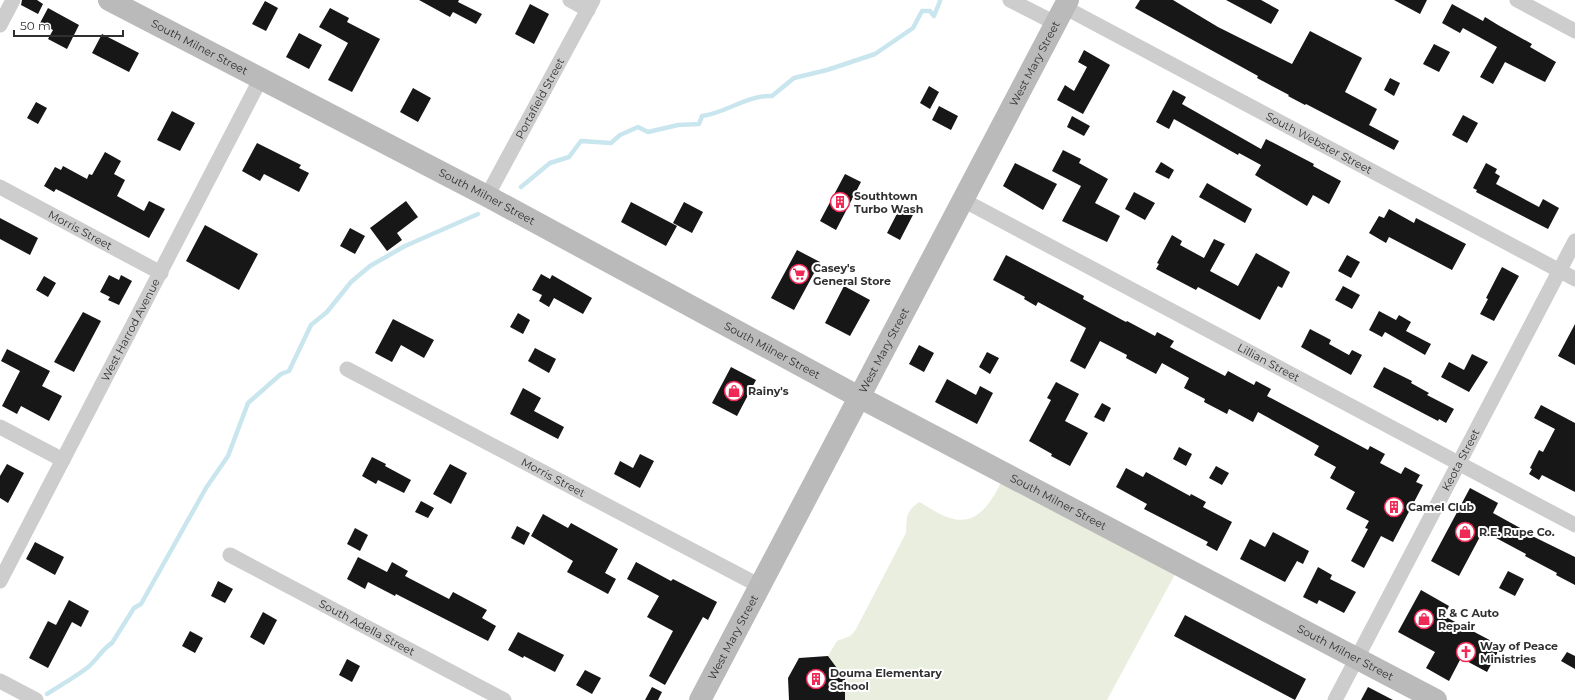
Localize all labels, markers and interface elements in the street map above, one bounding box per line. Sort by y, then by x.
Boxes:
scale bar [14,12,123,38]
street label: South Milner Street [149,16,251,78]
text: 50 m [20,18,51,33]
street label: West Mary Street [1006,18,1063,109]
street label: Portafield Street [512,55,568,141]
street label: South Webster Street [1264,109,1375,177]
street label: South Milner Street [436,165,538,228]
place label: Southtown Turbo Wash [854,189,923,216]
building icon: Southtown Turbo Wash [829,191,851,213]
street label: Morris Street [46,207,115,253]
place label: Casey's General Store [813,261,891,288]
supermarket icon: Casey's General Store [788,263,810,285]
street label: West Harrod Avenue [98,276,163,384]
street label: West Mary Street [856,305,912,395]
street label: South Milner Street [722,319,823,382]
street label: Lillian Street [1235,340,1303,385]
shop icon: Rainy's [723,380,745,402]
place label: Rainy's [748,384,789,398]
street label: Keota Street [1439,426,1483,493]
street label: Morris Street [519,455,588,500]
street label: South Milner Street [1008,471,1110,533]
building icon: Camel Club [1383,496,1405,518]
place label: Camel Club [1408,500,1474,514]
shop icon: R.E. Rupe Co. [1454,521,1476,543]
place label: R.E. Rupe Co. [1479,525,1555,539]
street label: West Mary Street [705,592,761,682]
street label: South Adella Street [317,596,418,659]
place label: R & C Auto Repair [1438,606,1499,633]
shop icon: R & C Auto Repair [1413,608,1435,630]
street label: South Milner Street [1295,621,1396,684]
place label: Way of Peace Ministries [1480,639,1558,666]
church icon: Way of Peace Ministries [1455,641,1477,663]
place label: Douma Elementary School [830,666,942,693]
building icon: Douma Elementary School [805,668,827,690]

